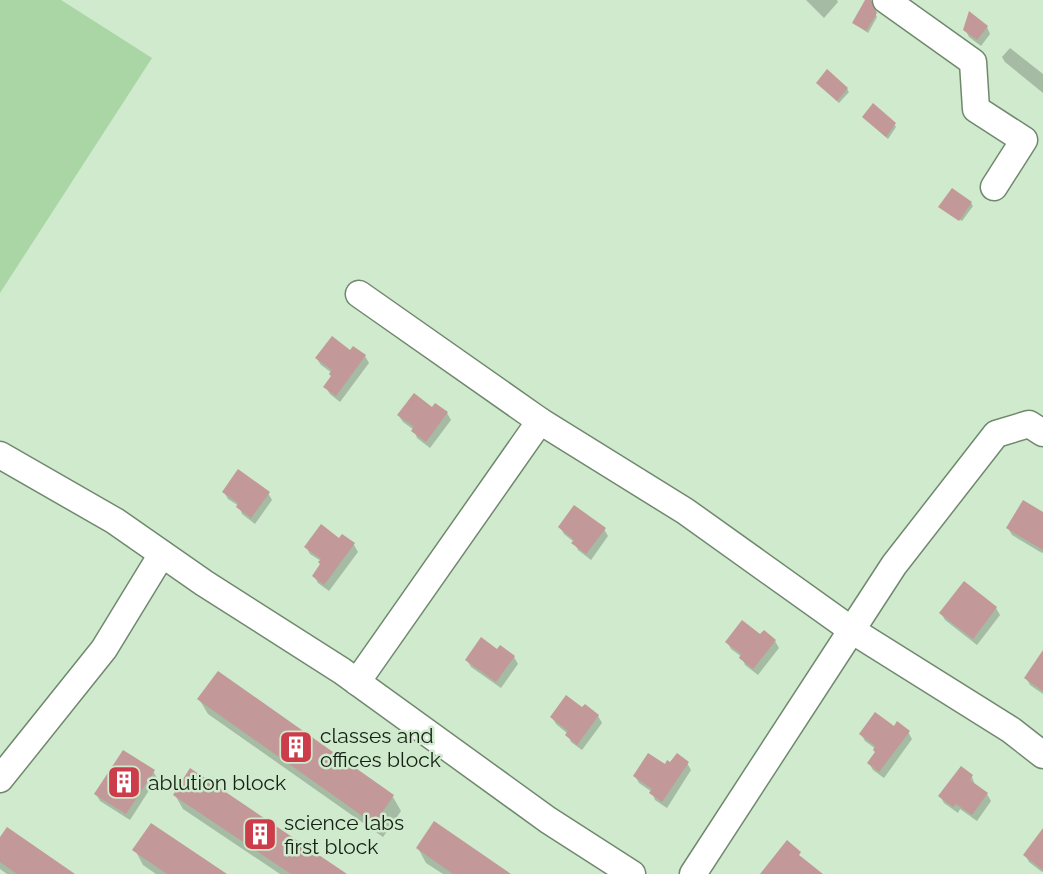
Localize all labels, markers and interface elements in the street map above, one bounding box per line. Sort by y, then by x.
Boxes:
place label: classes and offices block [320,723,441,772]
building icon: classes and offices block [277,728,315,766]
building icon: ablution block [105,763,143,801]
place label: ablution block [148,770,286,795]
place label: science labs first block [284,810,404,859]
building icon: science labs first block [241,815,279,853]

